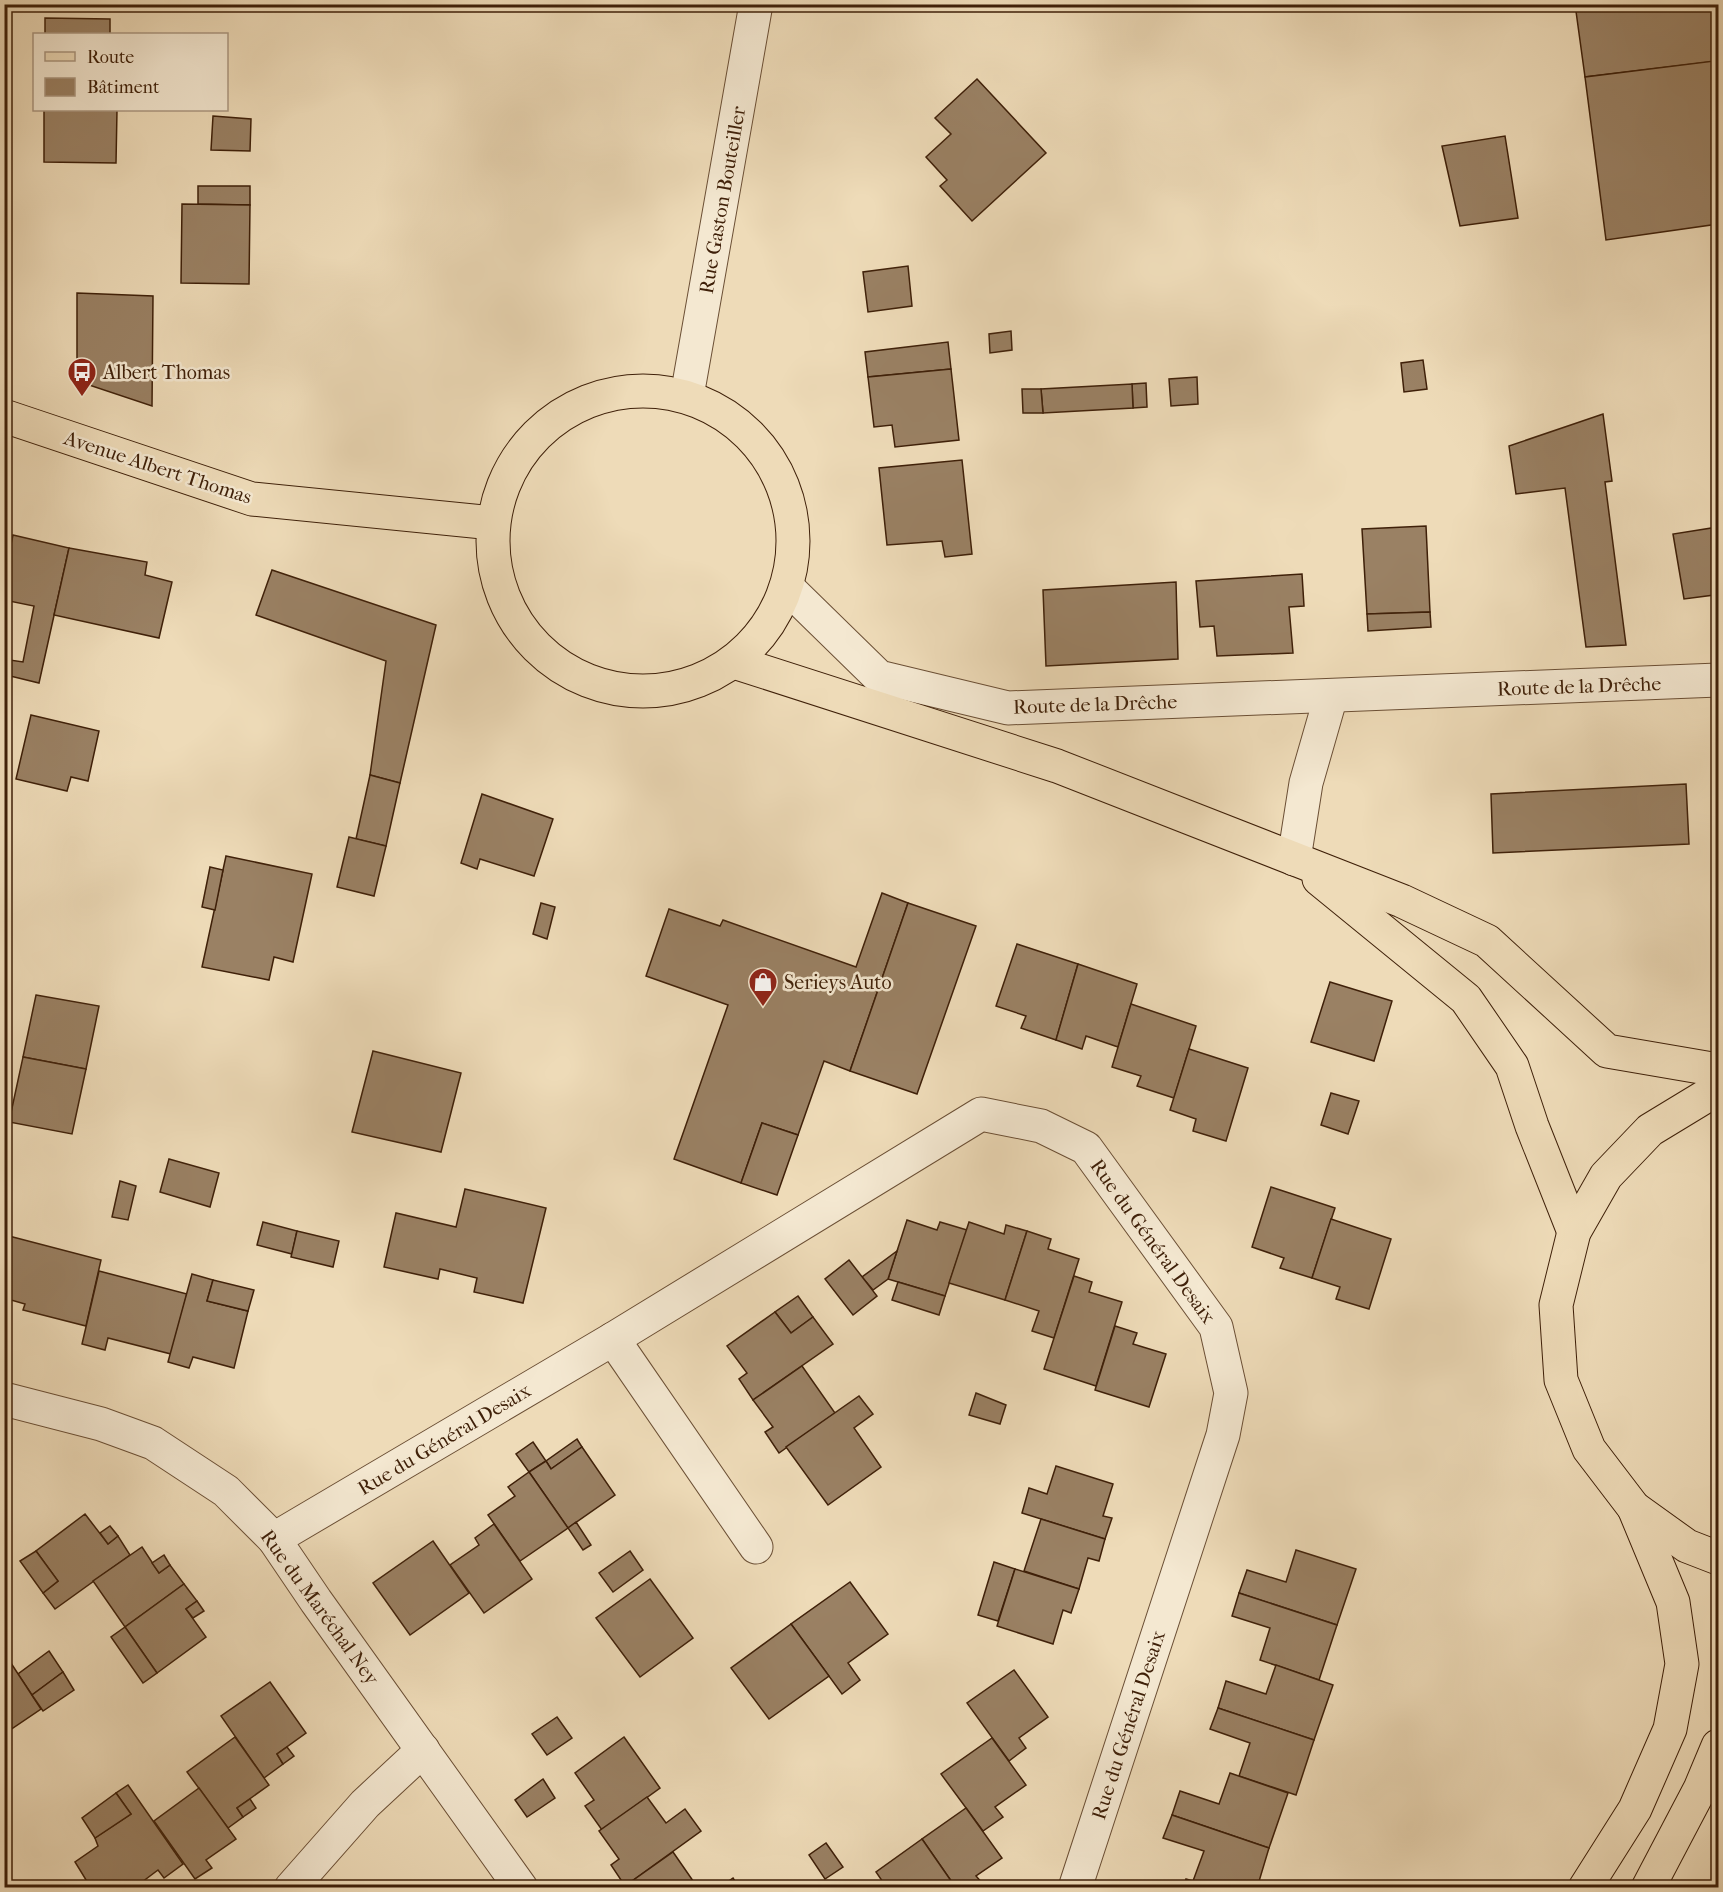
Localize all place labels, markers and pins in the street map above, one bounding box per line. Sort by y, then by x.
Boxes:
bus stop icon: Albert Thomas [66,356,98,398]
place label: Albert Thomas [102,361,230,384]
shop icon: Serieys Auto [747,966,779,1008]
place label: Serieys Auto [784,971,892,994]

